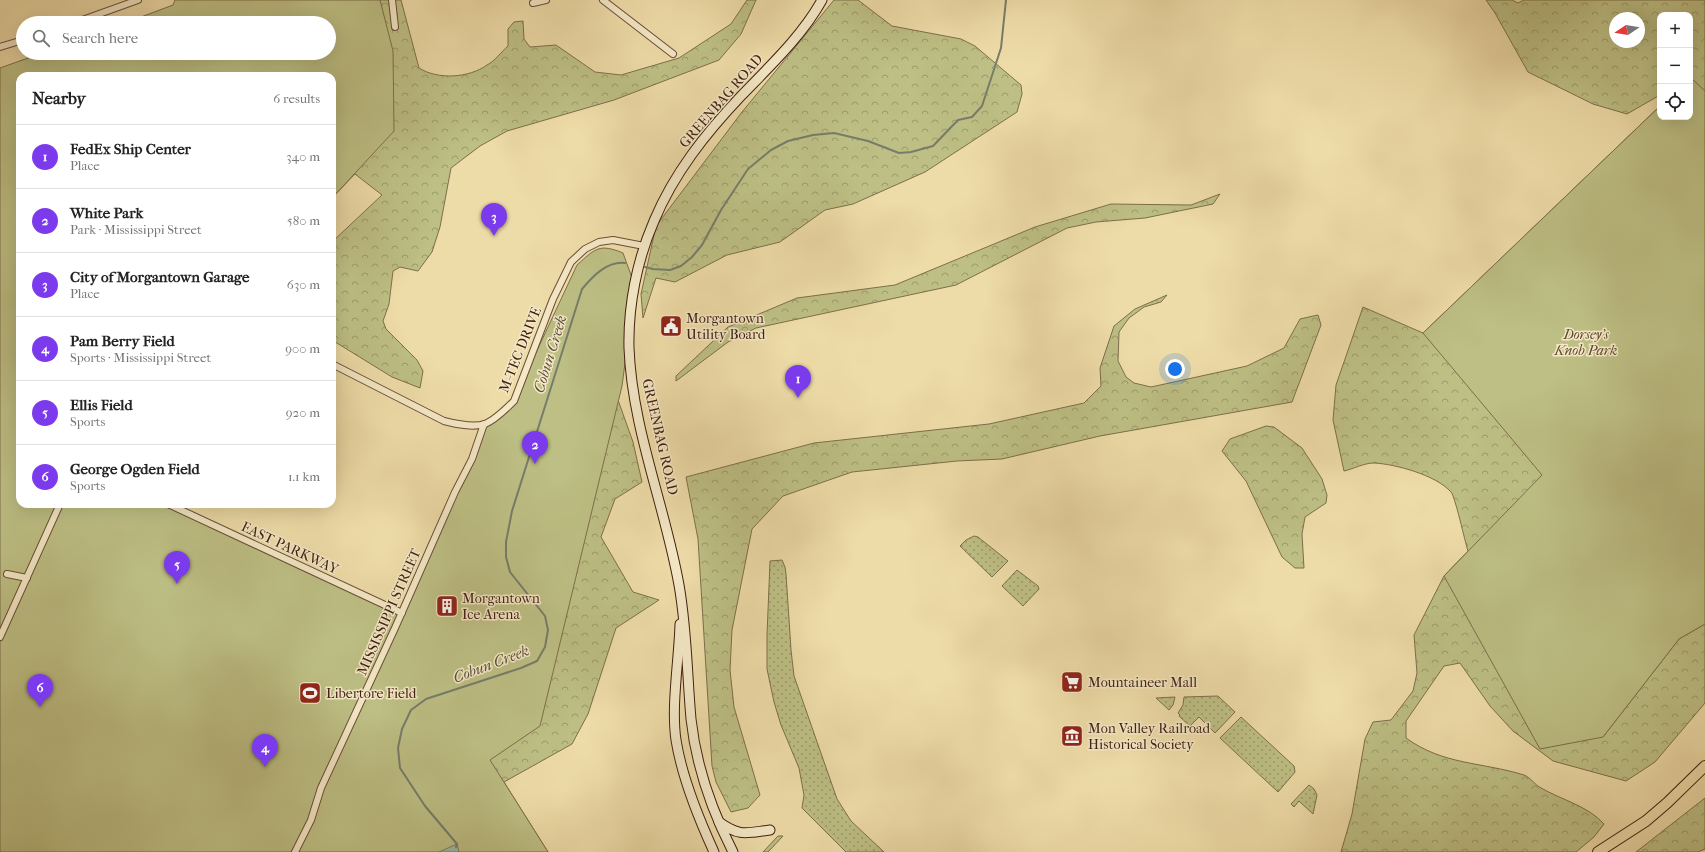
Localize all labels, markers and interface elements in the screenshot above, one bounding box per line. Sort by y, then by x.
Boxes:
north arrow [1609,12,1645,48]
map controls [1657,12,1693,120]
button: + [1657,12,1693,48]
search box [16,16,336,60]
icon: search [30,27,52,49]
text: Search here [62,29,138,47]
button: − [1657,48,1693,84]
street label: GREENBAG ROAD [676,50,767,151]
button: locate [1657,84,1693,120]
text: Nearby [32,88,86,108]
text: 6 results [273,91,320,106]
text: FedEx Ship Center [70,140,191,158]
text: 1 [43,149,47,164]
text: 340 m [286,149,320,164]
text: Place [70,158,100,173]
pin: 3 [481,203,507,236]
text: White Park [70,204,143,222]
text: 2 [42,213,48,228]
text: 580 m [287,213,320,228]
text: Park · Mississippi Street [70,222,202,237]
text: City of Morgantown Garage [70,268,250,286]
text: 3 [42,277,48,292]
text: 630 m [287,277,320,292]
text: Place [70,286,100,301]
street label: M-TEC DRIVE [495,304,545,395]
place label: Morgantown Utility Board [686,310,766,343]
water label: Cobun Creek [530,313,570,395]
public building icon: Morgantown Utility Board [658,313,684,339]
park label: Dorsey's Knob Park [1554,326,1617,359]
text: Pam Berry Field [70,332,175,350]
text: 4 [41,341,49,356]
text: 900 m [285,341,320,356]
text: Sports · Mississippi Street [70,350,211,365]
your location [1165,359,1185,379]
pin: 1 [785,365,811,398]
street label: GREENBAG ROAD [638,377,682,497]
text: Ellis Field [70,396,133,414]
text: 5 [42,405,48,420]
text: 920 m [286,405,320,420]
text: Sports [70,414,105,429]
pin: 2 [522,431,548,464]
text: George Ogden Field [70,460,200,478]
text: 6 [41,469,49,484]
text: 1.1 km [288,469,320,484]
text: Sports [70,478,105,493]
street label: EAST PARKWAY [239,518,342,578]
street label: MISSISSIPPI STREET [353,546,425,678]
pin: 5 [164,551,190,584]
place label: Morgantown Ice Arena [462,590,540,623]
building icon: Morgantown Ice Arena [434,593,460,619]
water label: Cobun Creek [450,641,532,687]
supermarket icon: Mountaineer Mall [1059,669,1085,695]
pin: 6 [27,674,53,707]
place label: Mountaineer Mall [1088,674,1197,691]
sports icon: Libertore Field [297,680,323,706]
place label: Libertore Field [326,685,417,702]
place label: Mon Valley Railroad Historical Society [1088,720,1211,753]
museum icon: Mon Valley Railroad Historical Society [1059,723,1085,749]
pin: 4 [252,734,278,767]

